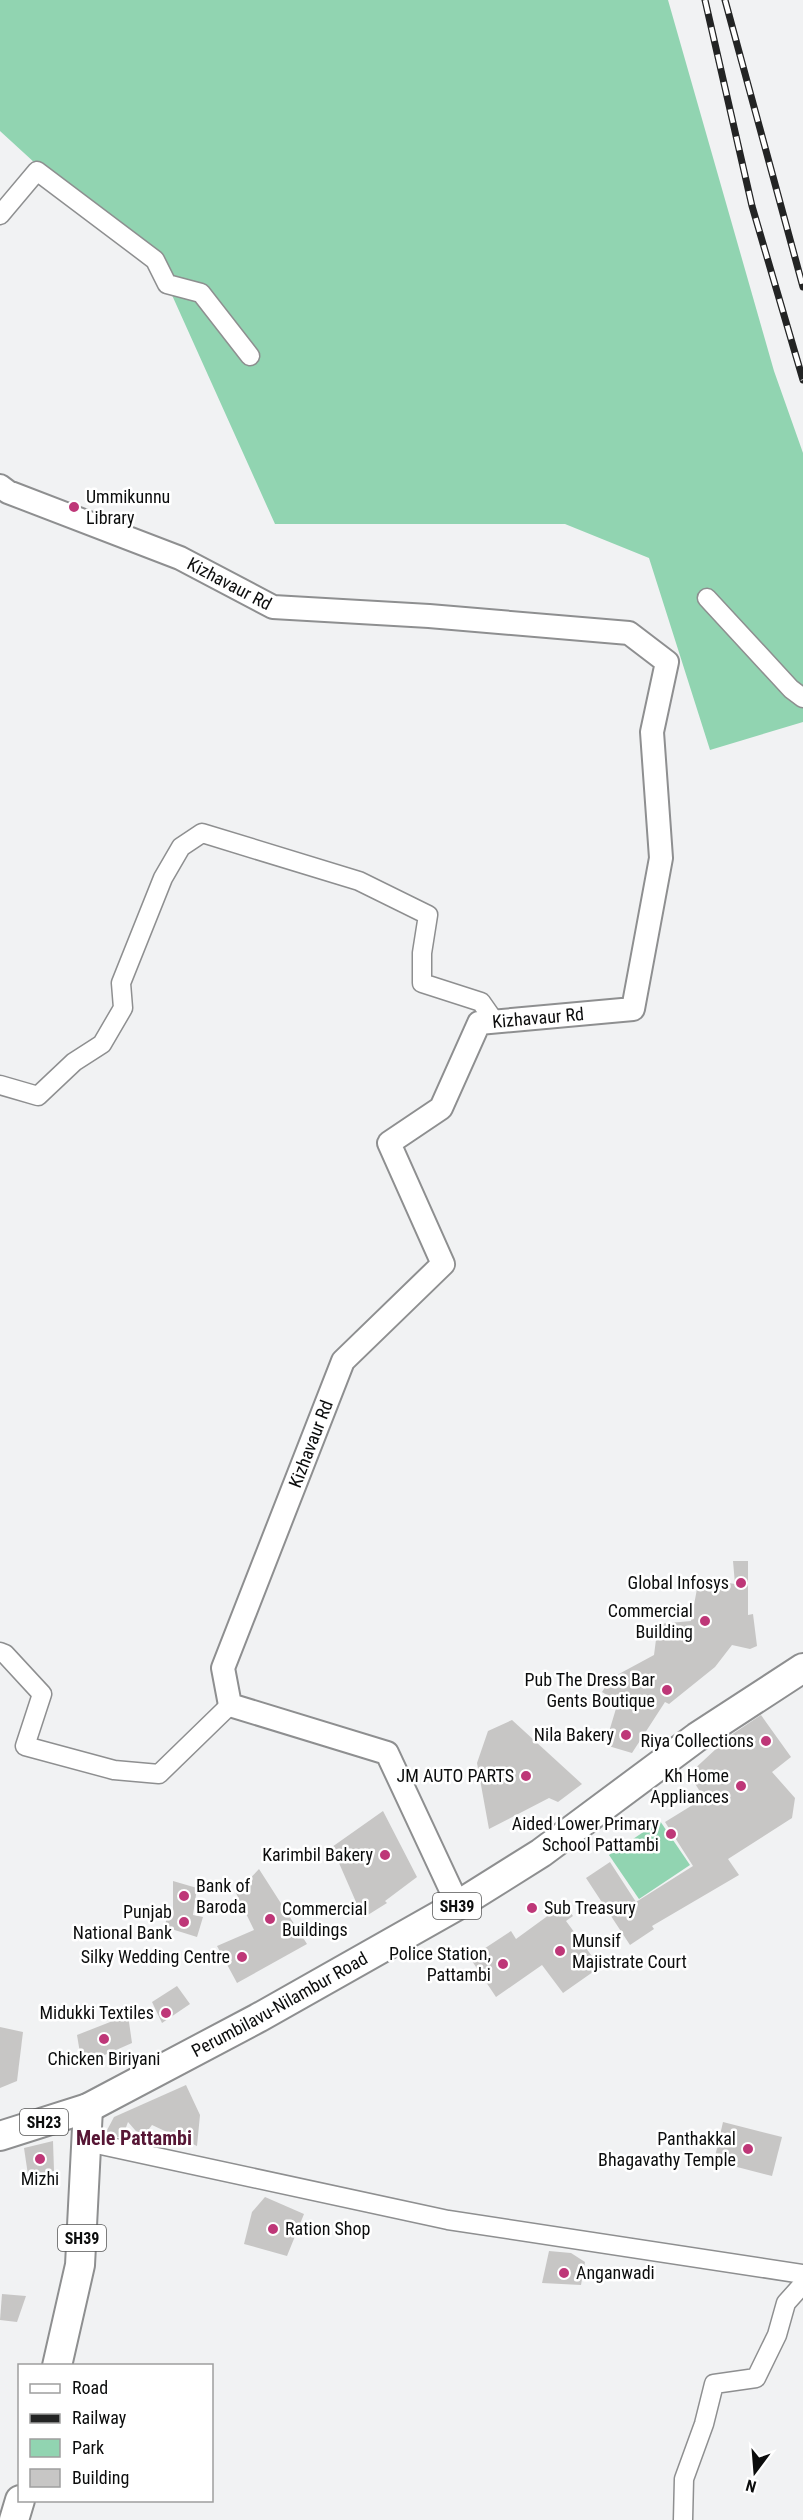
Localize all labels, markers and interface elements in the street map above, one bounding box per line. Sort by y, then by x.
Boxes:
place label: Ummikunnu Library [86,486,170,528]
marker: Ummikunnu Library [67,500,81,514]
street label: Kizhavaur Rd [184,553,275,614]
street label: Kizhavaur Rd [491,1003,585,1032]
street label: Kizhavaur Rd [284,1397,337,1491]
place label: Global Infosys [628,1572,729,1593]
marker: Global Infosys [734,1576,748,1590]
place label: Commercial Building [608,1600,693,1642]
marker: Commercial Building [698,1614,712,1628]
place label: Pub The Dress Bar Gents Boutique [525,1669,656,1711]
marker: Pub The Dress Bar Gents Boutique [660,1683,674,1697]
place label: Nila Bakery [534,1724,614,1745]
marker: Nila Bakery [619,1728,633,1742]
place label: Riya Collections [641,1730,754,1751]
marker: Riya Collections [759,1734,773,1748]
place label: JM AUTO PARTS [397,1765,514,1786]
place label: Kh Home Appliances [650,1765,729,1807]
marker: JM AUTO PARTS [519,1769,533,1783]
marker: Kh Home Appliances [734,1779,748,1793]
place label: Aided Lower Primary School Pattambi [512,1813,659,1855]
marker: Aided Lower Primary School Pattambi [664,1827,678,1841]
place label: Karimbil Bakery [262,1844,373,1865]
marker: Karimbil Bakery [378,1848,392,1862]
place label: Bank of Baroda [196,1875,250,1917]
marker: Bank of Baroda [177,1889,191,1903]
road number: SH39 [433,1893,481,1919]
place label: Sub Treasury [544,1897,636,1918]
place label: Commercial Buildings [282,1898,367,1940]
place label: Punjab National Bank [73,1901,172,1943]
marker: Sub Treasury [525,1901,539,1915]
marker: Commercial Buildings [263,1912,277,1926]
marker: Punjab National Bank [177,1915,191,1929]
place label: Munsif Majistrate Court [572,1930,687,1972]
place label: Police Station, Pattambi [389,1943,491,1985]
marker: Munsif Majistrate Court [553,1944,567,1958]
place label: Silky Wedding Centre [81,1946,230,1967]
street label: Perumbilavu-Nilambur Road [188,1947,371,2061]
marker: Silky Wedding Centre [235,1950,249,1964]
marker: Police Station, Pattambi [496,1957,510,1971]
place label: Midukki Textiles [39,2002,154,2023]
marker: Midukki Textiles [159,2006,173,2020]
marker: Chicken Biriyani [97,2032,111,2046]
place label: Chicken Biriyani [48,2048,160,2069]
road number: SH23 [20,2109,68,2135]
district label: Mele Pattambi [76,2126,192,2150]
place label: Panthakkal Bhagavathy Temple [598,2128,736,2170]
marker: Panthakkal Bhagavathy Temple [741,2142,755,2156]
marker: Mizhi [33,2152,47,2166]
place label: Mizhi [21,2168,59,2189]
place label: Ration Shop [285,2218,371,2239]
marker: Ration Shop [266,2222,280,2236]
road number: SH39 [58,2225,106,2251]
place label: Anganwadi [576,2262,655,2283]
marker: Anganwadi [557,2266,571,2280]
legend [18,2364,213,2502]
text: Road [72,2377,108,2398]
text: Railway [72,2407,127,2428]
text: Park [72,2437,104,2458]
north arrow [725,2442,785,2502]
text: Building [72,2467,129,2488]
text: N [744,2475,758,2496]

